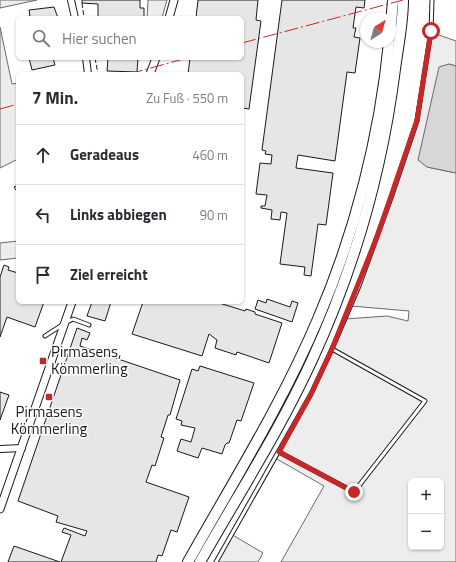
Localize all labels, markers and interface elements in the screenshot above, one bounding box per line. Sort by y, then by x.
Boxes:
north arrow [360,12,396,48]
search box [16,16,244,60]
route start [422,22,440,40]
icon: search [30,27,52,49]
text: Hier suchen [62,27,137,50]
text: 7 Min. [32,85,78,111]
text: Zu Fuß · 550 m [146,88,228,108]
text: Geradeaus [70,143,139,166]
icon: ahead [32,144,54,166]
text: 460 m [192,145,228,165]
text: Links abbiegen [70,203,167,226]
icon: left [32,204,54,226]
text: 90 m [200,205,228,225]
text: Ziel erreicht [70,263,148,286]
icon: arrive [32,264,54,286]
place label: Pirmasens, Kömmerling [51,340,128,380]
marker: Pirmasens, Kömmerling [38,356,48,366]
marker: Pirmasens Kömmerling [44,392,54,402]
place label: Pirmasens Kömmerling [11,400,88,440]
map controls [408,478,444,550]
button: + [408,478,444,514]
route end [345,483,363,501]
button: − [408,514,444,550]

